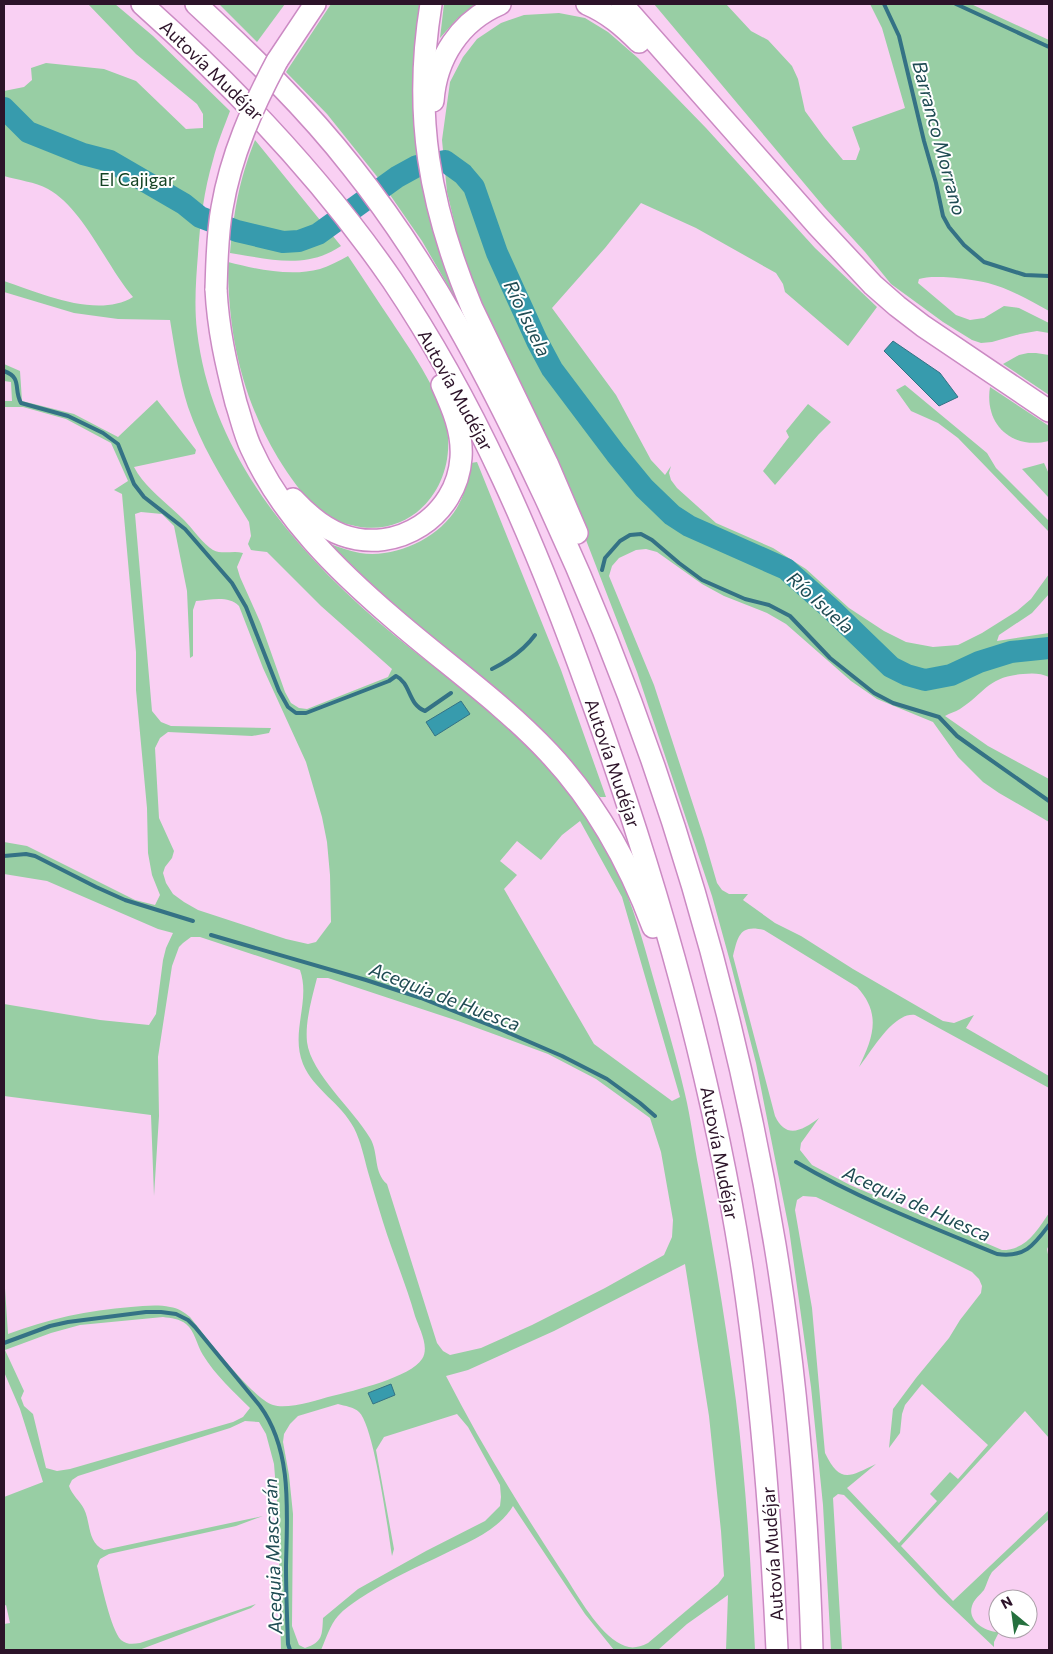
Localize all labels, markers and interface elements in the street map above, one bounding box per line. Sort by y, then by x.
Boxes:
street label: Autovía Mudéjar [156,15,268,125]
water label: Barranco Morrano [908,58,972,218]
park label: El Cajigar [99,168,175,190]
water label: Río Isuela [500,276,556,360]
street label: Autovía Mudéjar [414,326,498,454]
water label: Río Isuela [783,566,859,638]
street label: Autovía Mudéjar [581,696,645,830]
water label: Acequia de Huesca [366,956,524,1035]
street label: Autovía Mudéjar [696,1085,744,1221]
water label: Acequia de Huesca [839,1160,995,1246]
water label: Acequia Mascarán [258,1478,286,1635]
street label: Autovía Mudéjar [756,1486,788,1622]
north arrow [988,1589,1038,1639]
text: N [998,1592,1015,1612]

